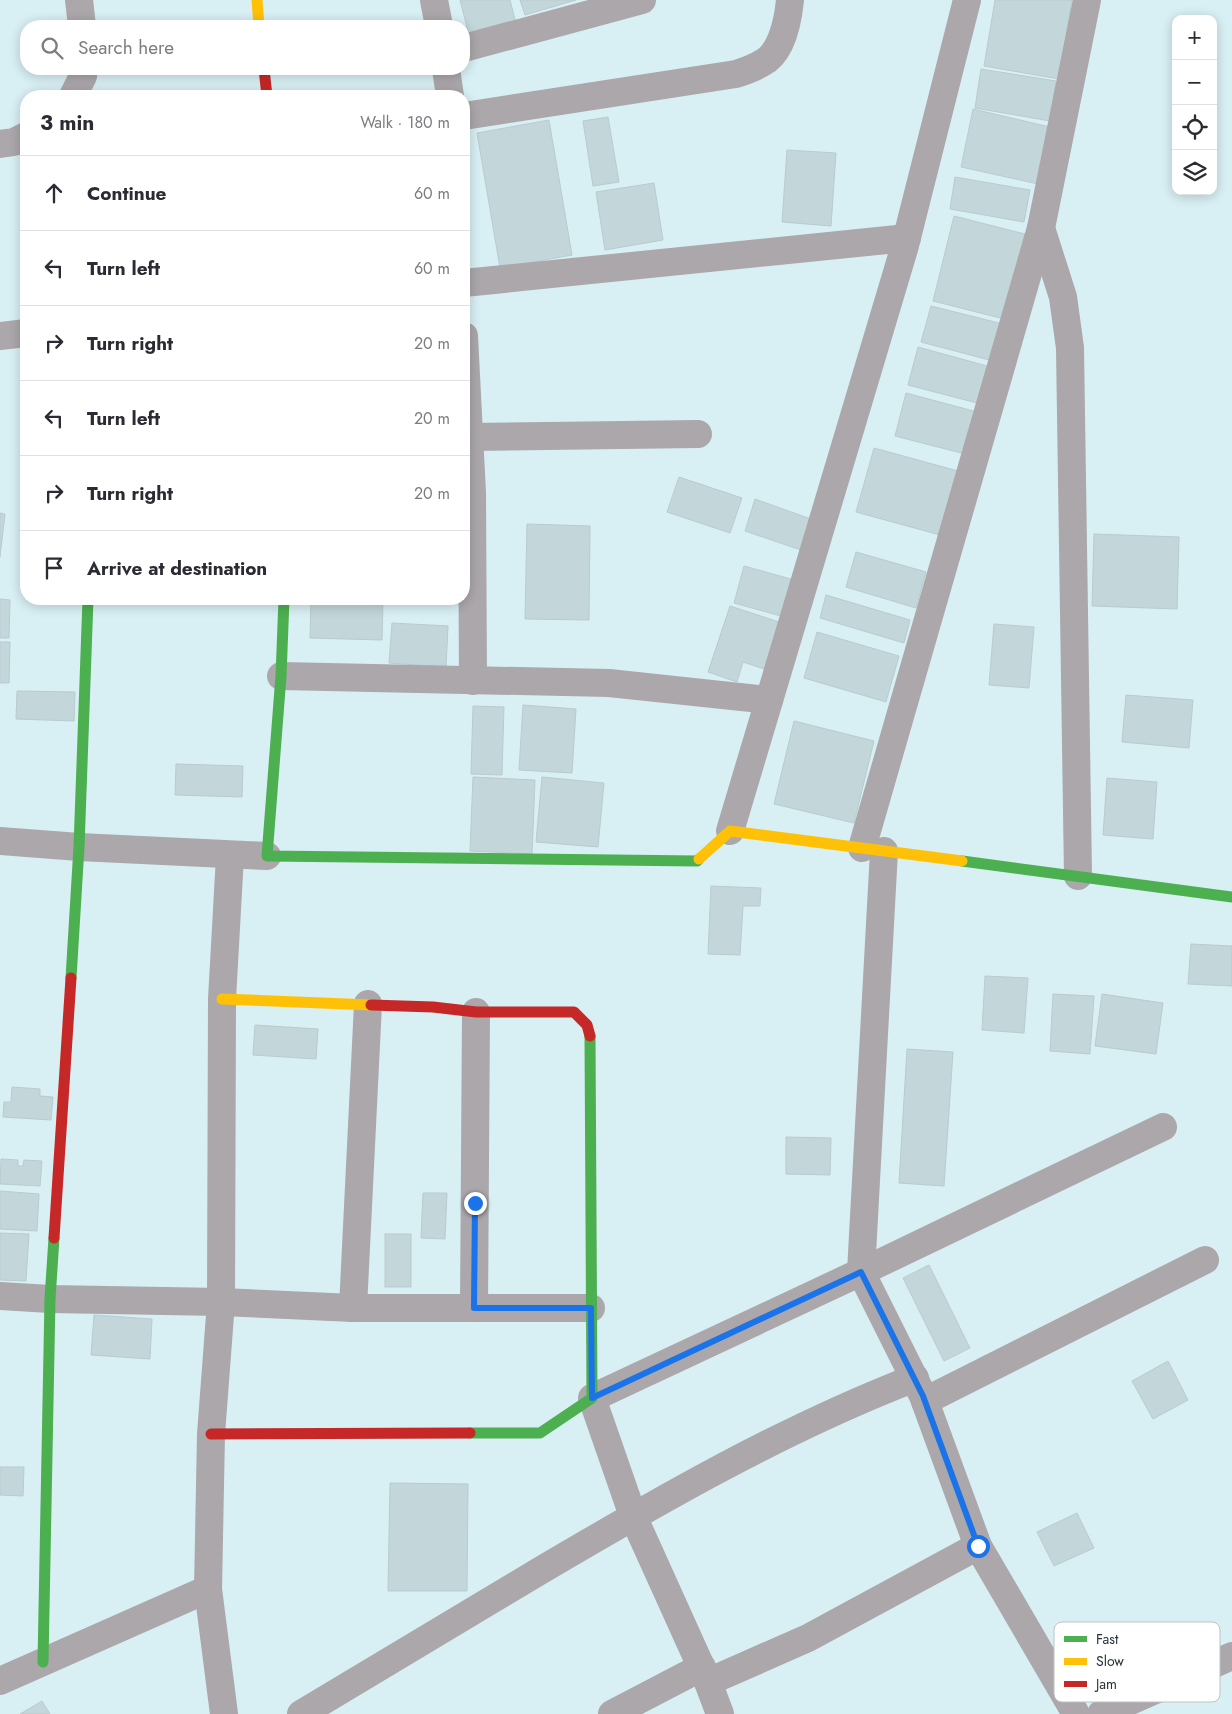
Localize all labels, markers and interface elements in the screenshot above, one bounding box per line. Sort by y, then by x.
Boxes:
map controls [1172,15,1217,195]
button: + [1172,15,1217,60]
search box [20,20,470,75]
icon: search [38,34,66,62]
text: Search here [78,34,174,61]
button: − [1172,60,1217,105]
button: locate [1172,105,1217,150]
text: 3 min [40,108,94,138]
text: Walk · 180 m [360,111,450,134]
button: layers [1172,150,1217,195]
icon: ahead [40,179,68,207]
text: Continue [87,180,166,207]
text: 60 m [414,182,450,205]
icon: left [40,254,68,282]
text: Turn left [87,255,160,282]
text: 60 m [414,257,450,280]
icon: right [40,329,68,357]
text: Turn right [87,330,173,357]
text: 20 m [414,332,450,355]
icon: left [40,404,68,432]
text: Turn left [87,405,160,432]
text: 20 m [414,407,450,430]
icon: right [40,479,68,507]
text: Turn right [87,480,173,507]
text: 20 m [414,482,450,505]
icon: arrive [40,554,68,582]
text: Arrive at destination [87,555,267,582]
route end [464,1192,487,1215]
route start [967,1535,990,1558]
legend [1054,1622,1220,1702]
text: Fast [1096,1629,1119,1649]
text: Slow [1096,1651,1124,1671]
text: Jam [1094,1674,1117,1694]

